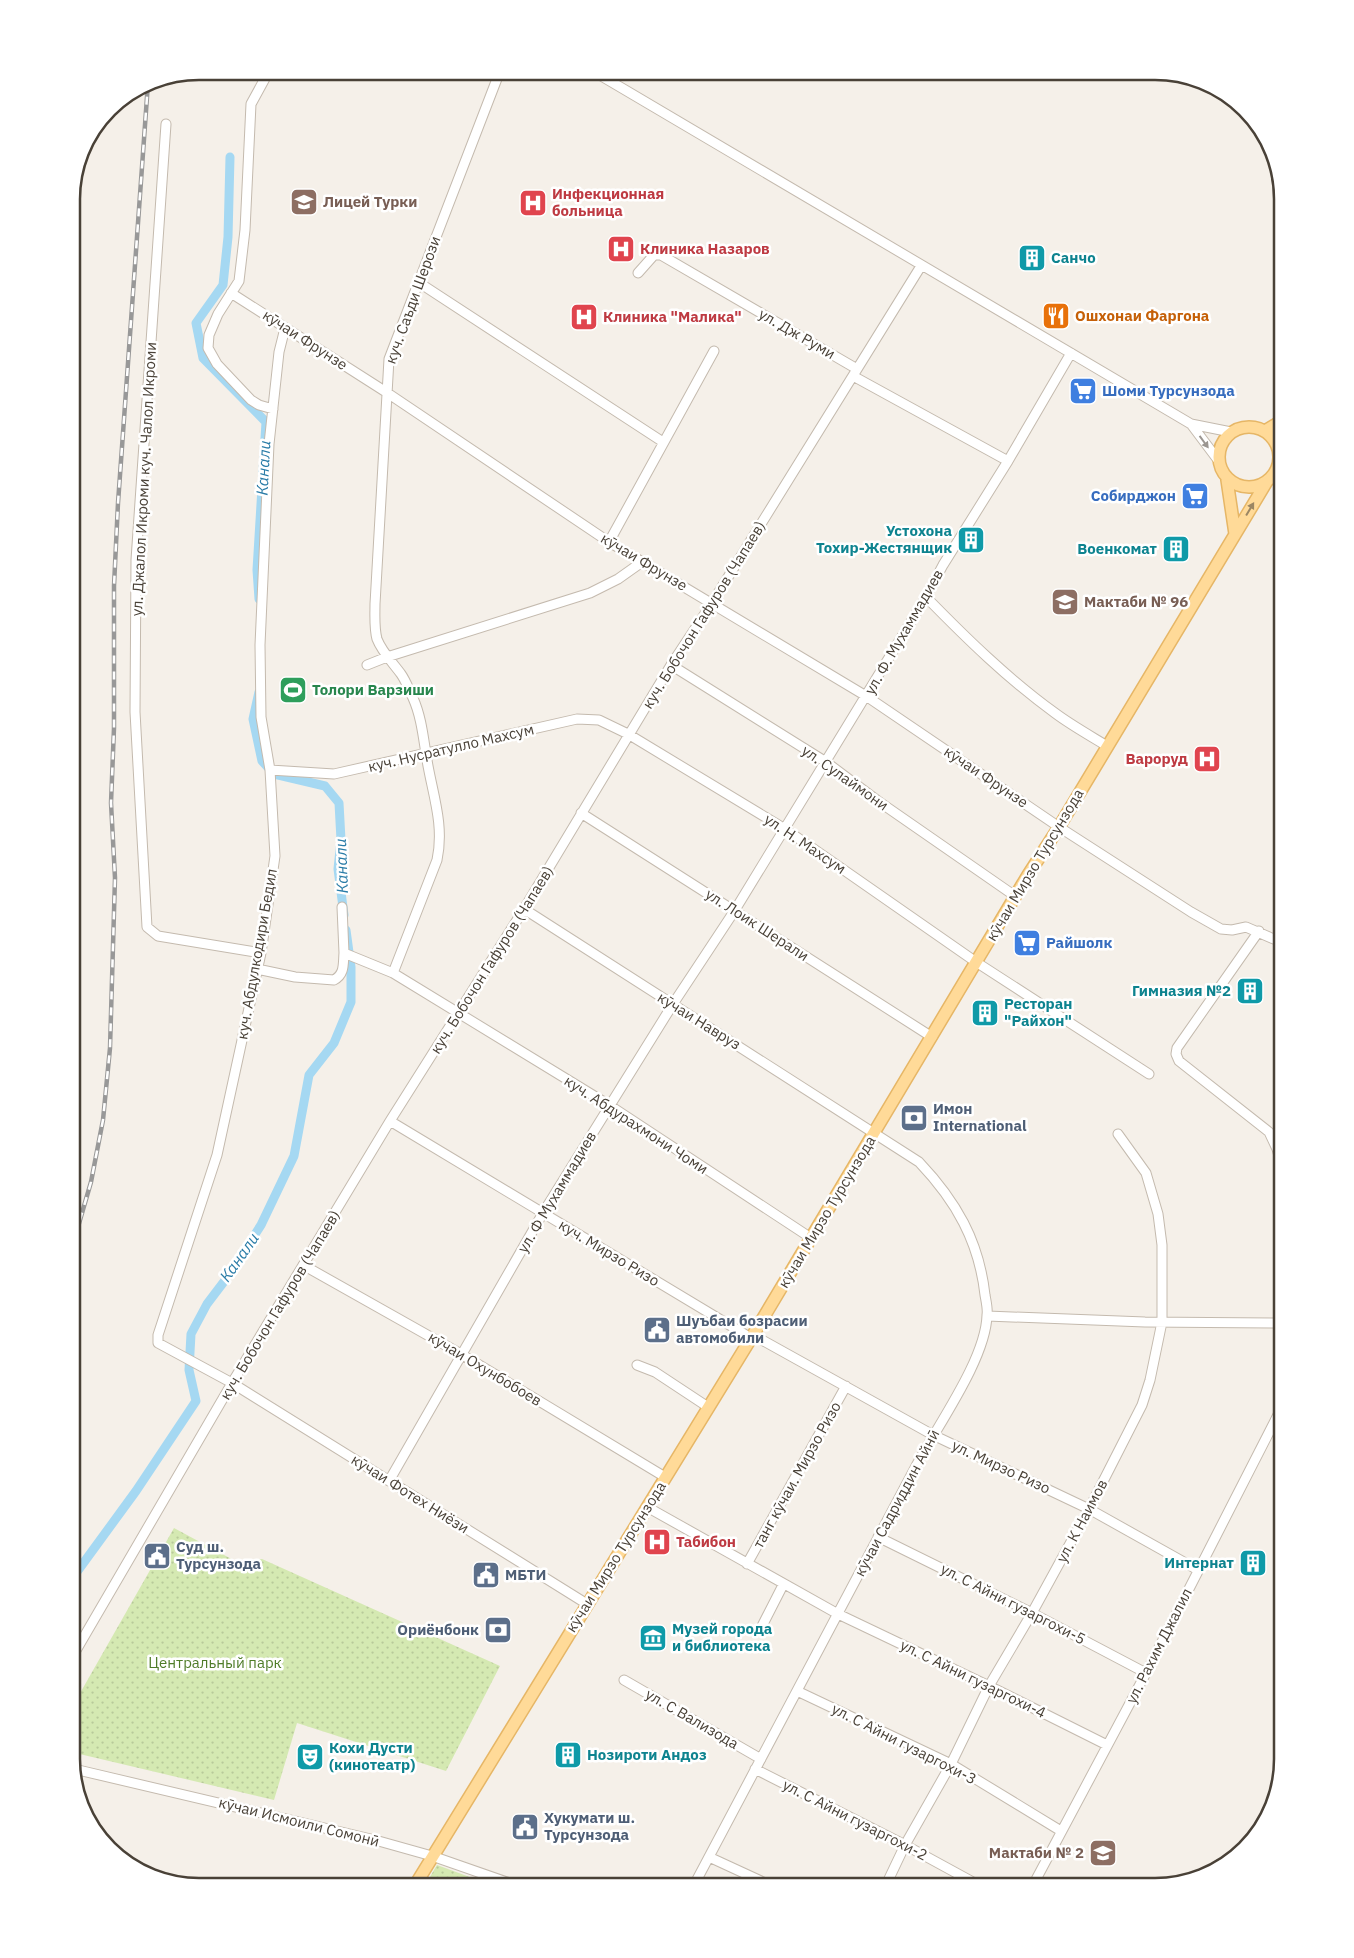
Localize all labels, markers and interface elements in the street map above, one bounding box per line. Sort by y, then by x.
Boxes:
place label: Инфекционная больница [552,184,664,220]
school or university icon: Лицей Турки [289,187,319,217]
hospital icon: Инфекционная больница [518,188,548,218]
place label: Лицей Турки [323,192,417,211]
street label: куч. Саъди Шерози [381,233,444,366]
hospital icon: Клиника Назаров [606,234,636,264]
place label: Клиника Назаров [640,239,770,258]
building icon: Санчо [1017,243,1047,273]
place label: Санчо [1051,248,1096,267]
restaurant icon: Ошхонаи Фаргона [1041,301,1071,331]
hospital icon: Клиника "Малика" [569,302,599,332]
street label: ул. Дж Руми [756,304,839,363]
street label: кӯчаи Фрунзе [259,305,351,374]
place label: Ошхонаи Фаргона [1075,306,1210,325]
place label: Клиника "Малика" [603,307,742,326]
street label: ул. Джалол Икроми куч. Чалол Икроми [127,341,160,617]
supermarket icon: Шоми Турсунзода [1068,376,1098,406]
place label: Шоми Турсунзода [1102,381,1235,400]
one-way arrow [1199,435,1210,448]
water label: Канали [252,440,274,496]
supermarket icon: Собирджон [1180,481,1210,511]
place label: Собирджон [1091,486,1176,505]
one-way arrow [1246,502,1255,515]
street label: куч. Бобочон Гафуров (Чапаев) [638,517,769,712]
place label: Устохона Тохир-Жестянщик [816,521,952,557]
building icon: Устохона Тохир-Жестянщик [956,525,986,555]
street label: кӯчаи Фрунзе [598,528,691,595]
building icon: Военкомат [1161,534,1191,564]
place label: Военкомат [1077,539,1158,558]
street label: ул. Ф. Мухаммадиев [860,566,947,698]
school or university icon: Мактаби № 96 [1050,587,1080,617]
place label: Мактаби № 96 [1084,592,1188,611]
sports icon: Толори Варзиши [278,675,308,705]
place label: Толори Варзиши [312,680,434,699]
street label: куч. Нусратулло Махсум [366,719,536,776]
street label: ул. Сулаймони [798,741,892,815]
street label: кӯчаи Фрунзе [941,741,1032,812]
hospital icon: Вароруд [1192,744,1222,774]
place label: Вароруд [1125,749,1188,768]
street label: кӯчаи Мирзо Турсунзода [982,785,1088,944]
street label: ул. Н. Махсум [761,809,850,878]
water label: Канали [330,838,352,894]
street label: куч. Бобочон Гафуров (Чапаев) [426,862,557,1057]
street label: куч. Абдулкодири Бедил [232,867,281,1041]
street label: ул. Лоик Шерали [702,884,812,965]
supermarket icon: Райшолк [1012,928,1042,958]
place label: Райшолк [1046,933,1112,952]
building icon: Гимназия №2 [1235,976,1265,1006]
place label: Гимназия №2 [1132,981,1231,1000]
street label: кӯчаи Навруз [654,987,744,1054]
place label: Ресторан "Райхон" [1004,994,1072,1030]
building icon: Ресторан "Райхон" [970,998,1000,1028]
street label: куч. Абдурахмони Чоми [561,1071,712,1178]
place label: Имон International [933,1099,1027,1135]
bank icon: Имон International [899,1103,929,1133]
street label: ул. Ф Мухаммадиев [513,1128,600,1256]
street label: кӯчаи Мирзо Турсунзода [774,1132,880,1291]
street label: куч. Бобочон Гафуров (Чапаев) [215,1206,344,1403]
street label: куч. Мирзо Ризо [555,1215,663,1290]
water label: Канали [215,1229,263,1285]
place label: Шуъбаи бозрасии автомобили [676,1311,808,1347]
public building icon: Шуъбаи бозрасии автомобили [642,1315,672,1345]
street label: кӯчаи Охунбобоев [425,1327,545,1410]
street label: танг кӯчаи. Мирзо Ризо [748,1398,845,1552]
street label: кӯчаи Садриддин Айнӣ [850,1426,943,1580]
street label: ул. Мирзо Ризо [949,1435,1053,1498]
street label: кӯчаи Фотех Ниёзи [348,1450,473,1537]
street label: ул. К Наимов [1052,1476,1111,1566]
street label: кӯчаи Мирзо Турсунзода [561,1478,670,1636]
hospital icon: Табибон [642,1527,672,1557]
place label: Табибон [676,1532,736,1551]
place label: Суд ш. Турсунзода [176,1537,262,1573]
public building icon: Суд ш. Турсунзода [142,1541,172,1571]
building icon: Интернат [1238,1548,1268,1578]
place label: Интернат [1164,1553,1235,1572]
street label: ул. С Айни гузаргохи-5 [938,1559,1089,1648]
public building icon: МБТИ [471,1560,501,1590]
place label: МБТИ [505,1565,546,1584]
street label: ул. Рахим Джалил [1121,1585,1196,1707]
bank icon: Ориёнбонк [483,1615,513,1645]
place label: Музей города и библиотека [672,1619,773,1655]
place label: Ориёнбонк [397,1620,479,1639]
museum icon: Музей города и библиотека [638,1623,668,1653]
street label: ул. С Айни гузаргохи-4 [897,1635,1049,1722]
park label: Центральный парк [148,1653,282,1672]
street label: ул. С Вализода [642,1684,742,1753]
street label: ул. С Айни гузаргохи-3 [829,1699,980,1788]
place label: Кохи Дусти (кинотеатр) [329,1738,415,1774]
building icon: Нозироти Андоз [553,1740,583,1770]
theatre icon: Кохи Дусти (кинотеатр) [295,1742,325,1772]
place label: Нозироти Андоз [587,1745,707,1764]
street label: ул. С Айни гузаргохи-2 [780,1775,931,1864]
street label: кӯчаи Исмоили Сомонӣ [217,1792,381,1851]
place label: Хукумати ш. Турсунзода [544,1808,635,1844]
public building icon: Хукумати ш. Турсунзода [510,1812,540,1842]
school or university icon: Мактаби № 2 [1088,1838,1118,1868]
place label: Мактаби № 2 [989,1843,1084,1862]

